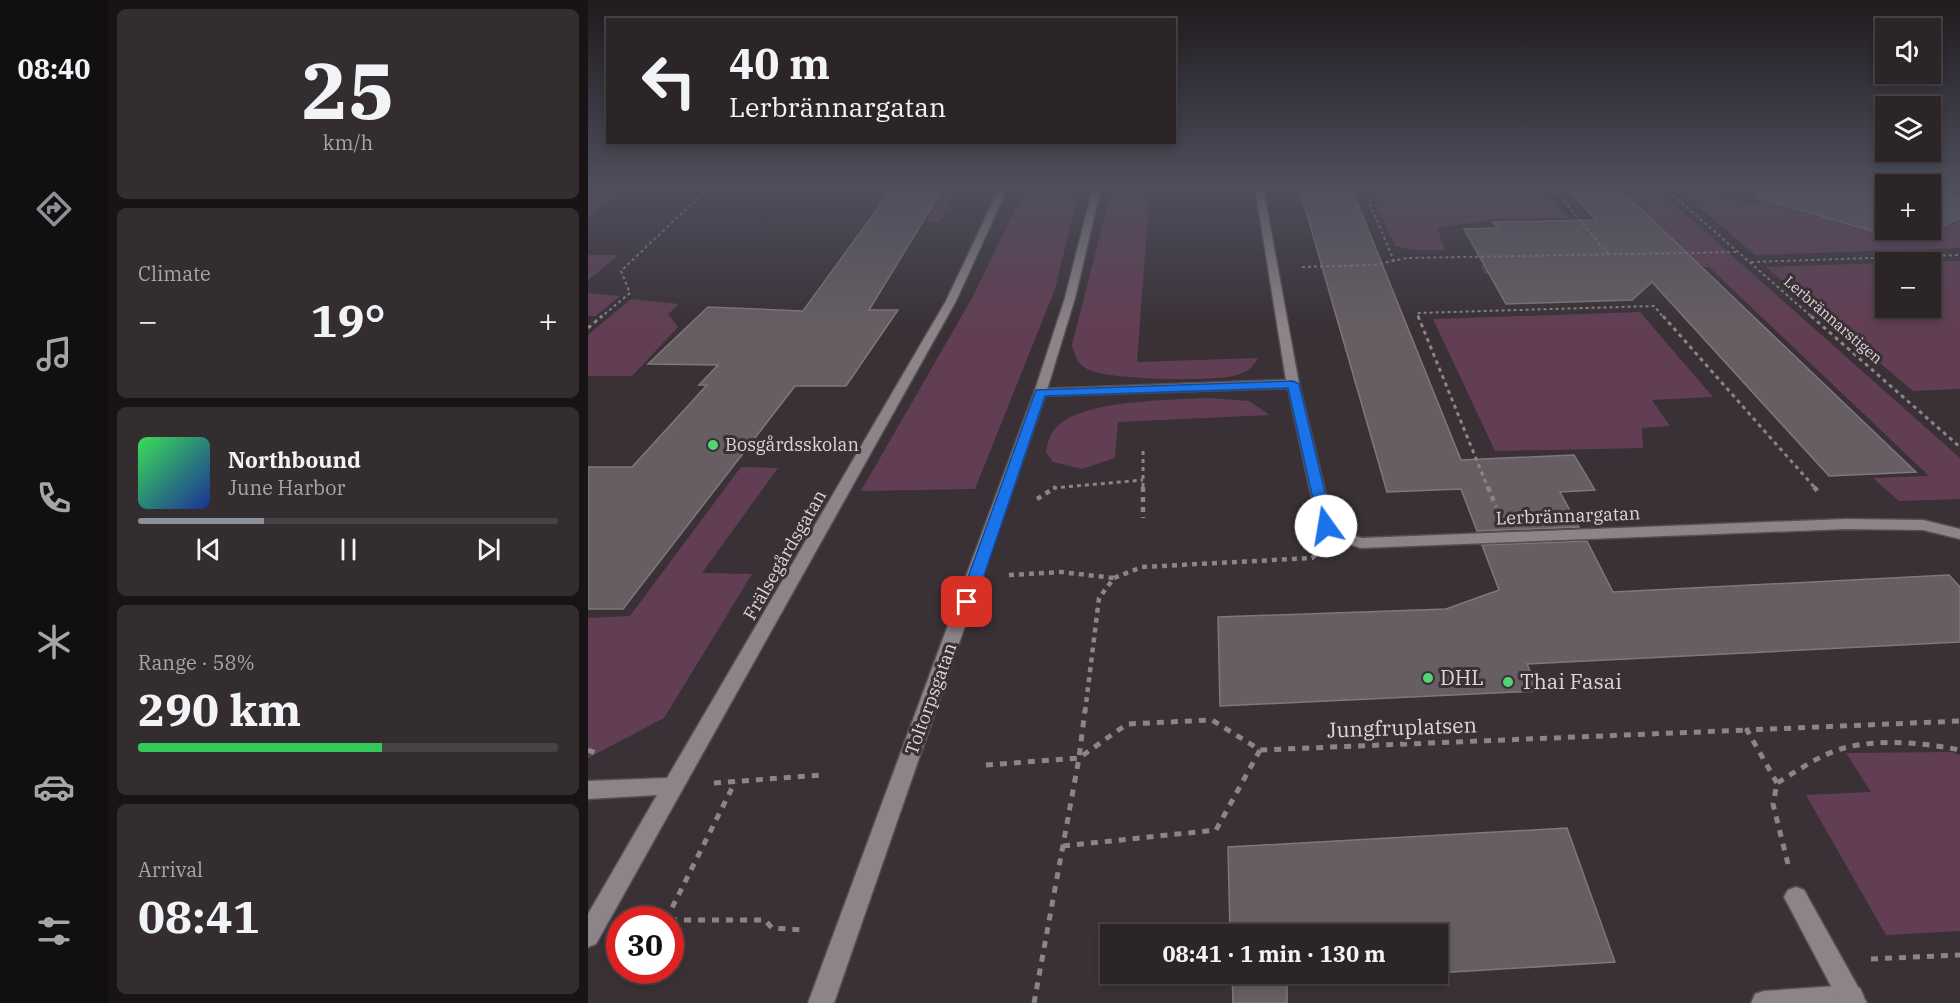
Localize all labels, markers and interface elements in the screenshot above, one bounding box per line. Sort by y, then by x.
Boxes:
map controls [1875,18,1941,318]
button: sound [1875,18,1941,84]
text: 40 m [729,36,830,91]
text: 25 [301,39,395,140]
icon: left [630,42,708,120]
text: 08:40 [18,51,90,86]
text: Lerbrännargatan [729,89,946,124]
button: layers [1875,96,1941,162]
text: km/h [323,129,373,156]
button: + [1875,174,1941,240]
icon: directions [33,188,75,230]
button: − [1875,252,1941,318]
text: Climate [138,260,211,287]
street label: Lerbrännarstigen [1780,272,1887,368]
text: 19° [310,291,386,349]
text: − [138,299,158,342]
text: + [538,299,558,342]
icon: music [33,333,75,375]
place label: Bosgårdsskolan [725,433,859,456]
marker: Bosgårdsskolan [706,438,720,452]
text: Northbound [228,445,361,474]
text: June Harbor [228,474,345,501]
icon: phone [33,477,75,519]
street label: Frälsegårdsgatan [738,486,831,624]
position arrow [1294,494,1358,558]
street label: Lerbrännargatan [1495,501,1641,530]
icon: previous [192,533,225,566]
icon: pause [332,533,365,566]
icon: next [472,533,505,566]
pin [941,576,992,627]
icon: arrive [950,585,983,618]
icon: climate [33,621,75,663]
street label: Toltorpsgatan [900,640,961,758]
text: Range · 58% [138,649,255,676]
place label: DHL [1440,663,1484,691]
place label: Thai Fasai [1520,667,1622,695]
marker: DHL [1421,671,1435,685]
marker: Thai Fasai [1501,675,1515,689]
text: 290 km [138,680,301,738]
street label: Jungfruplatsen [1327,710,1477,744]
icon: car [33,766,75,808]
text: Arrival [138,856,203,883]
text: 08:41 [138,887,260,945]
speed limit sign: 30 [606,906,684,984]
icon: filters [33,910,75,952]
text: 08:41 · 1 min · 130 m [1162,939,1386,968]

